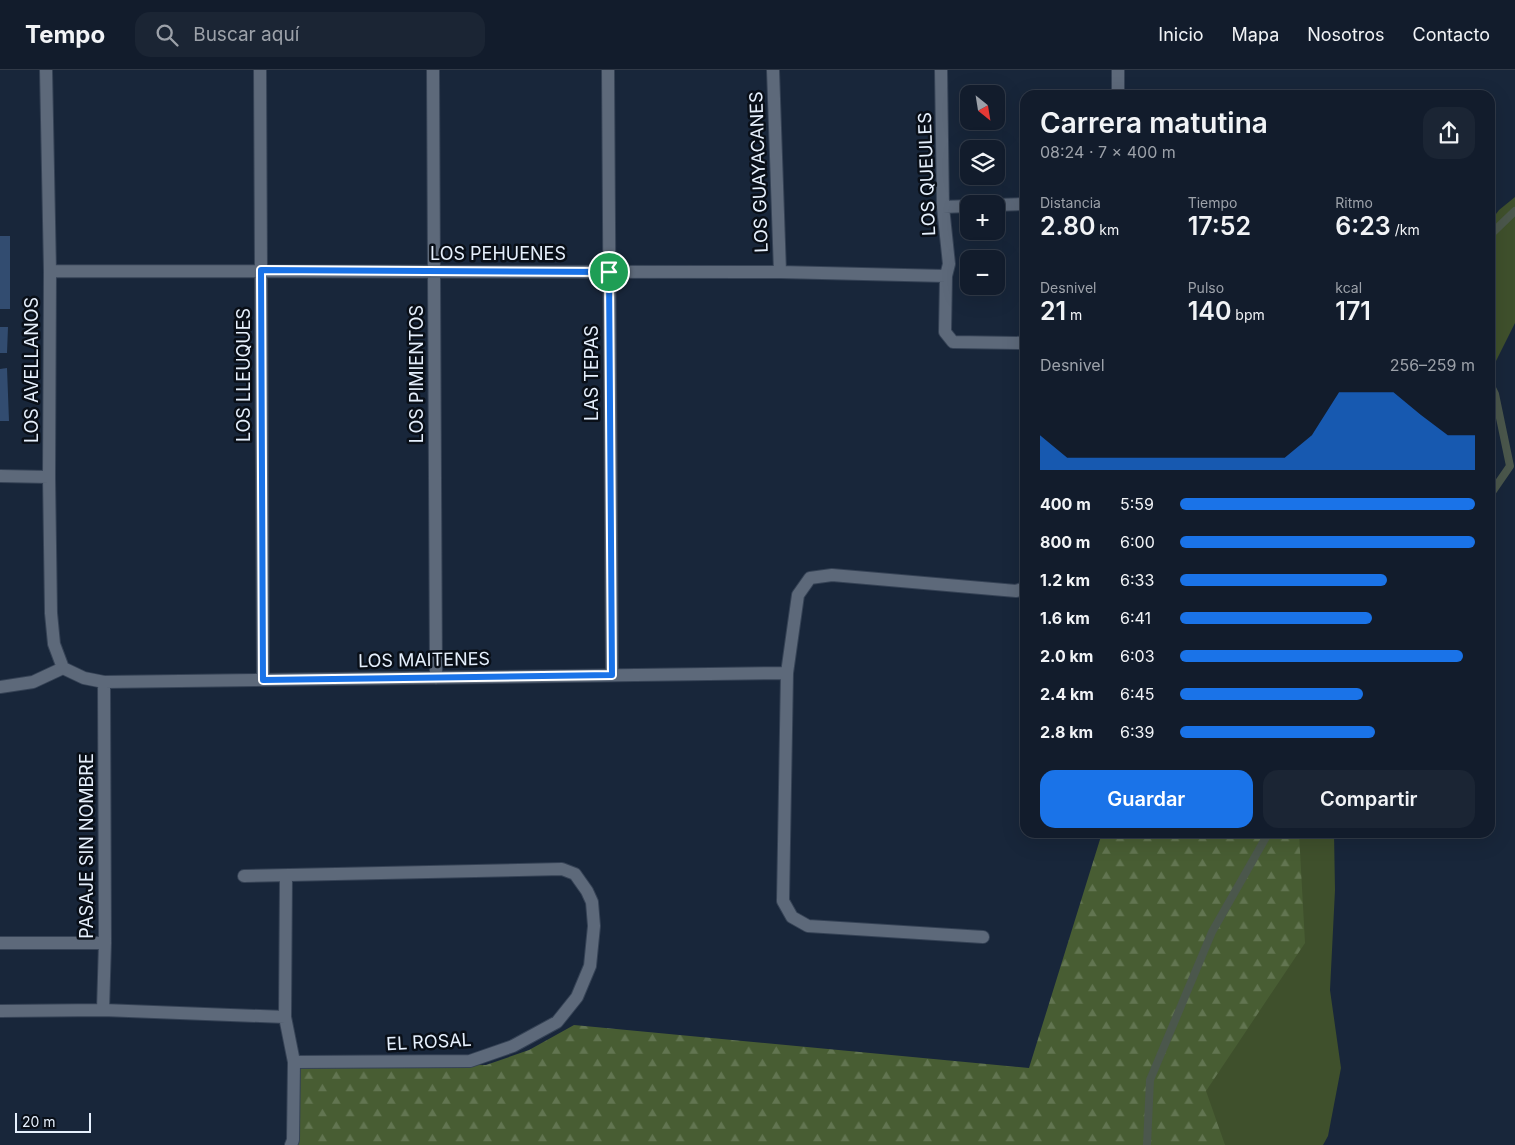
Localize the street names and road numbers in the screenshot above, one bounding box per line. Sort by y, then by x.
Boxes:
street label: LOS GUAYACANES [745,91,772,253]
street label: LOS QUEULES [914,112,939,236]
street label: LOS PEHUENES [430,243,566,264]
street label: LOS AVELLANOS [21,297,42,443]
street label: LOS PIMIENTOS [406,305,427,443]
street label: LOS LLEUQUES [233,308,254,442]
street label: LAS TEPAS [581,325,602,421]
street label: LOS MAITENES [358,648,490,671]
street label: PASAJE SIN NOMBRE [76,753,97,939]
street label: EL ROSAL [386,1029,472,1054]

